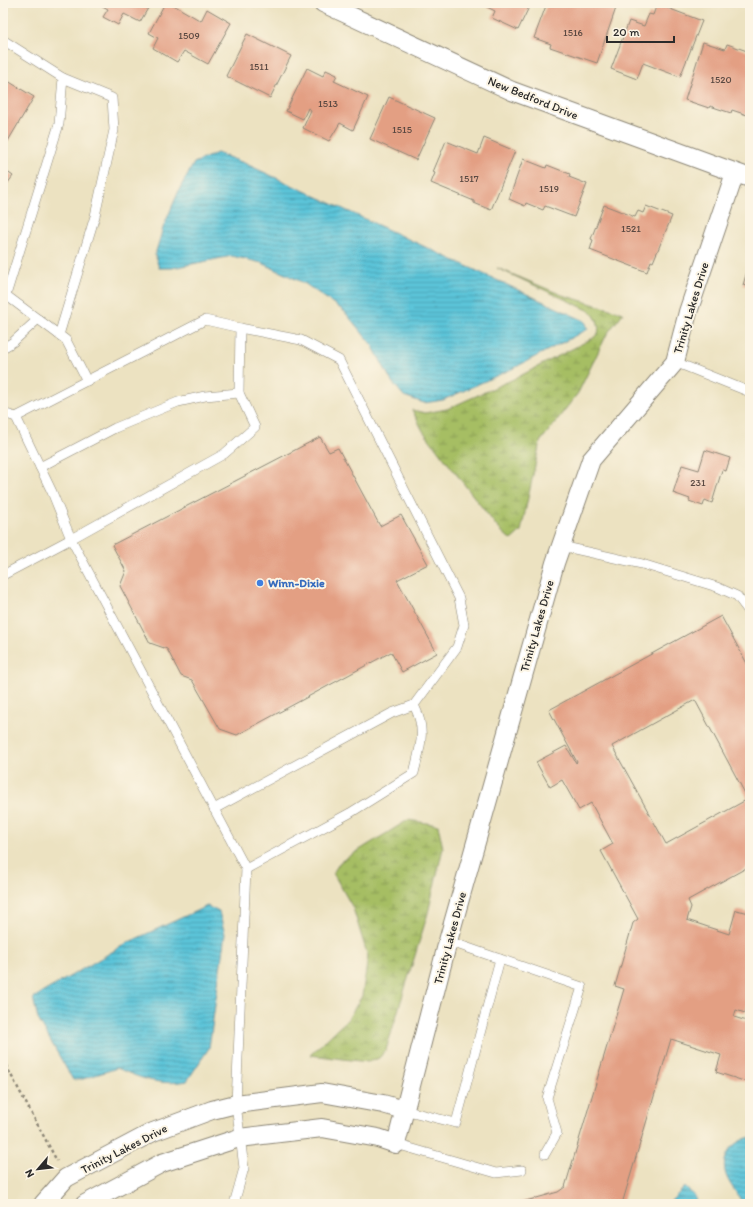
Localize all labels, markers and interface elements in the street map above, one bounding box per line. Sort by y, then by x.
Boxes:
scale bar [607,18,674,44]
text: 20 m [613,25,640,39]
house number: 1516 [563,26,583,39]
house number: 1509 [178,29,200,42]
house number: 1511 [249,60,269,73]
house number: 1520 [710,73,732,86]
street label: New Bedford Drive [486,74,580,123]
house number: 1513 [318,97,339,110]
house number: 1515 [392,123,412,136]
house number: 1517 [459,172,479,185]
house number: 1519 [539,182,559,195]
house number: 1521 [621,222,641,235]
street label: Trinity Lakes Drive [670,260,712,355]
house number: 231 [690,476,706,489]
place label: Winn-Dixie [268,576,325,590]
marker: Winn-Dixie [255,578,265,588]
street label: Trinity Lakes Drive [517,578,557,674]
street label: Trinity Lakes Drive [431,890,469,986]
street label: Trinity Lakes Drive [78,1121,170,1177]
north arrow [18,1149,58,1189]
text: N [22,1167,37,1180]

